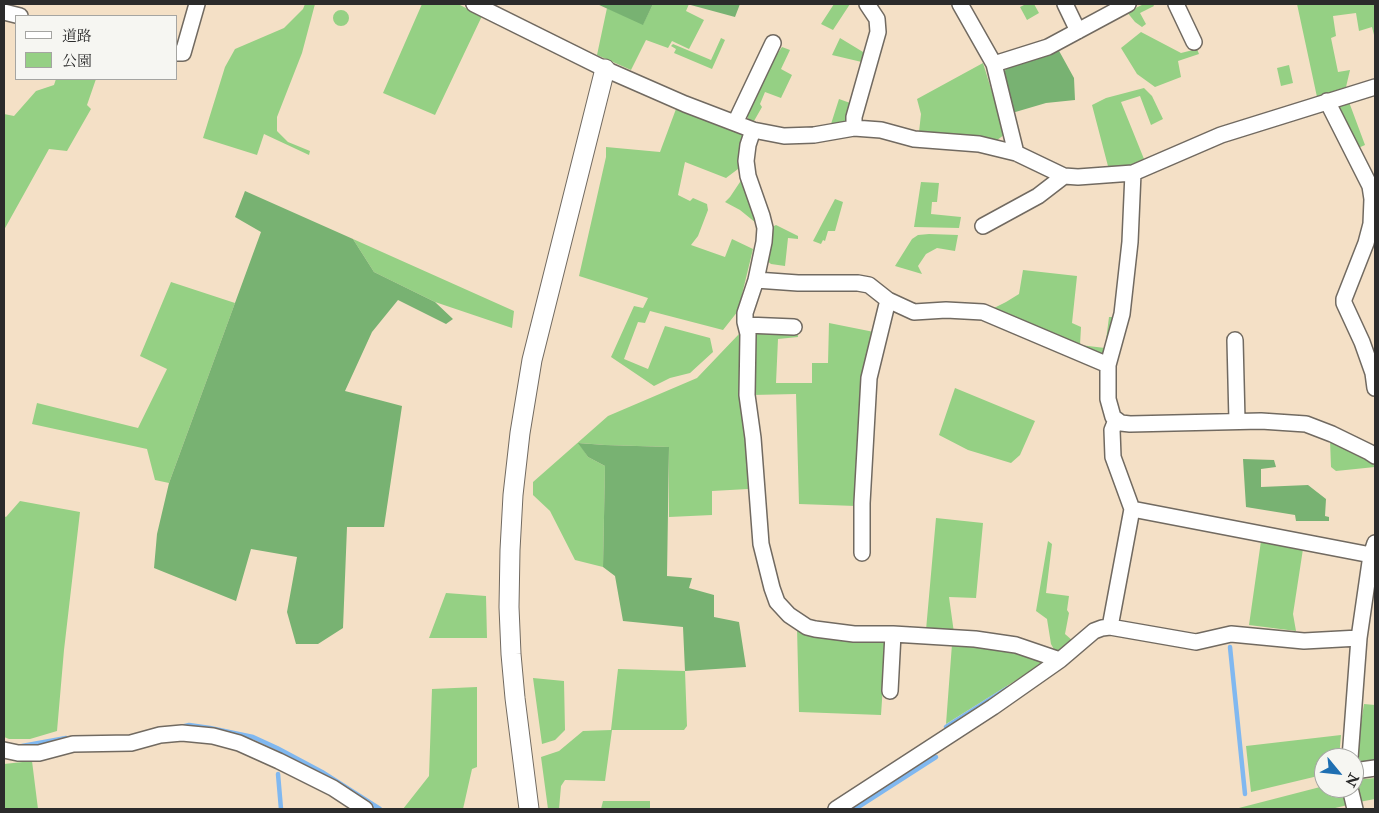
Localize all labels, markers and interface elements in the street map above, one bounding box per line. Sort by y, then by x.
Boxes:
legend [15,15,178,80]
text: 道路 [62,27,92,46]
text: 公園 [62,52,92,71]
north arrow [1314,748,1364,798]
text: N [1341,770,1362,789]

